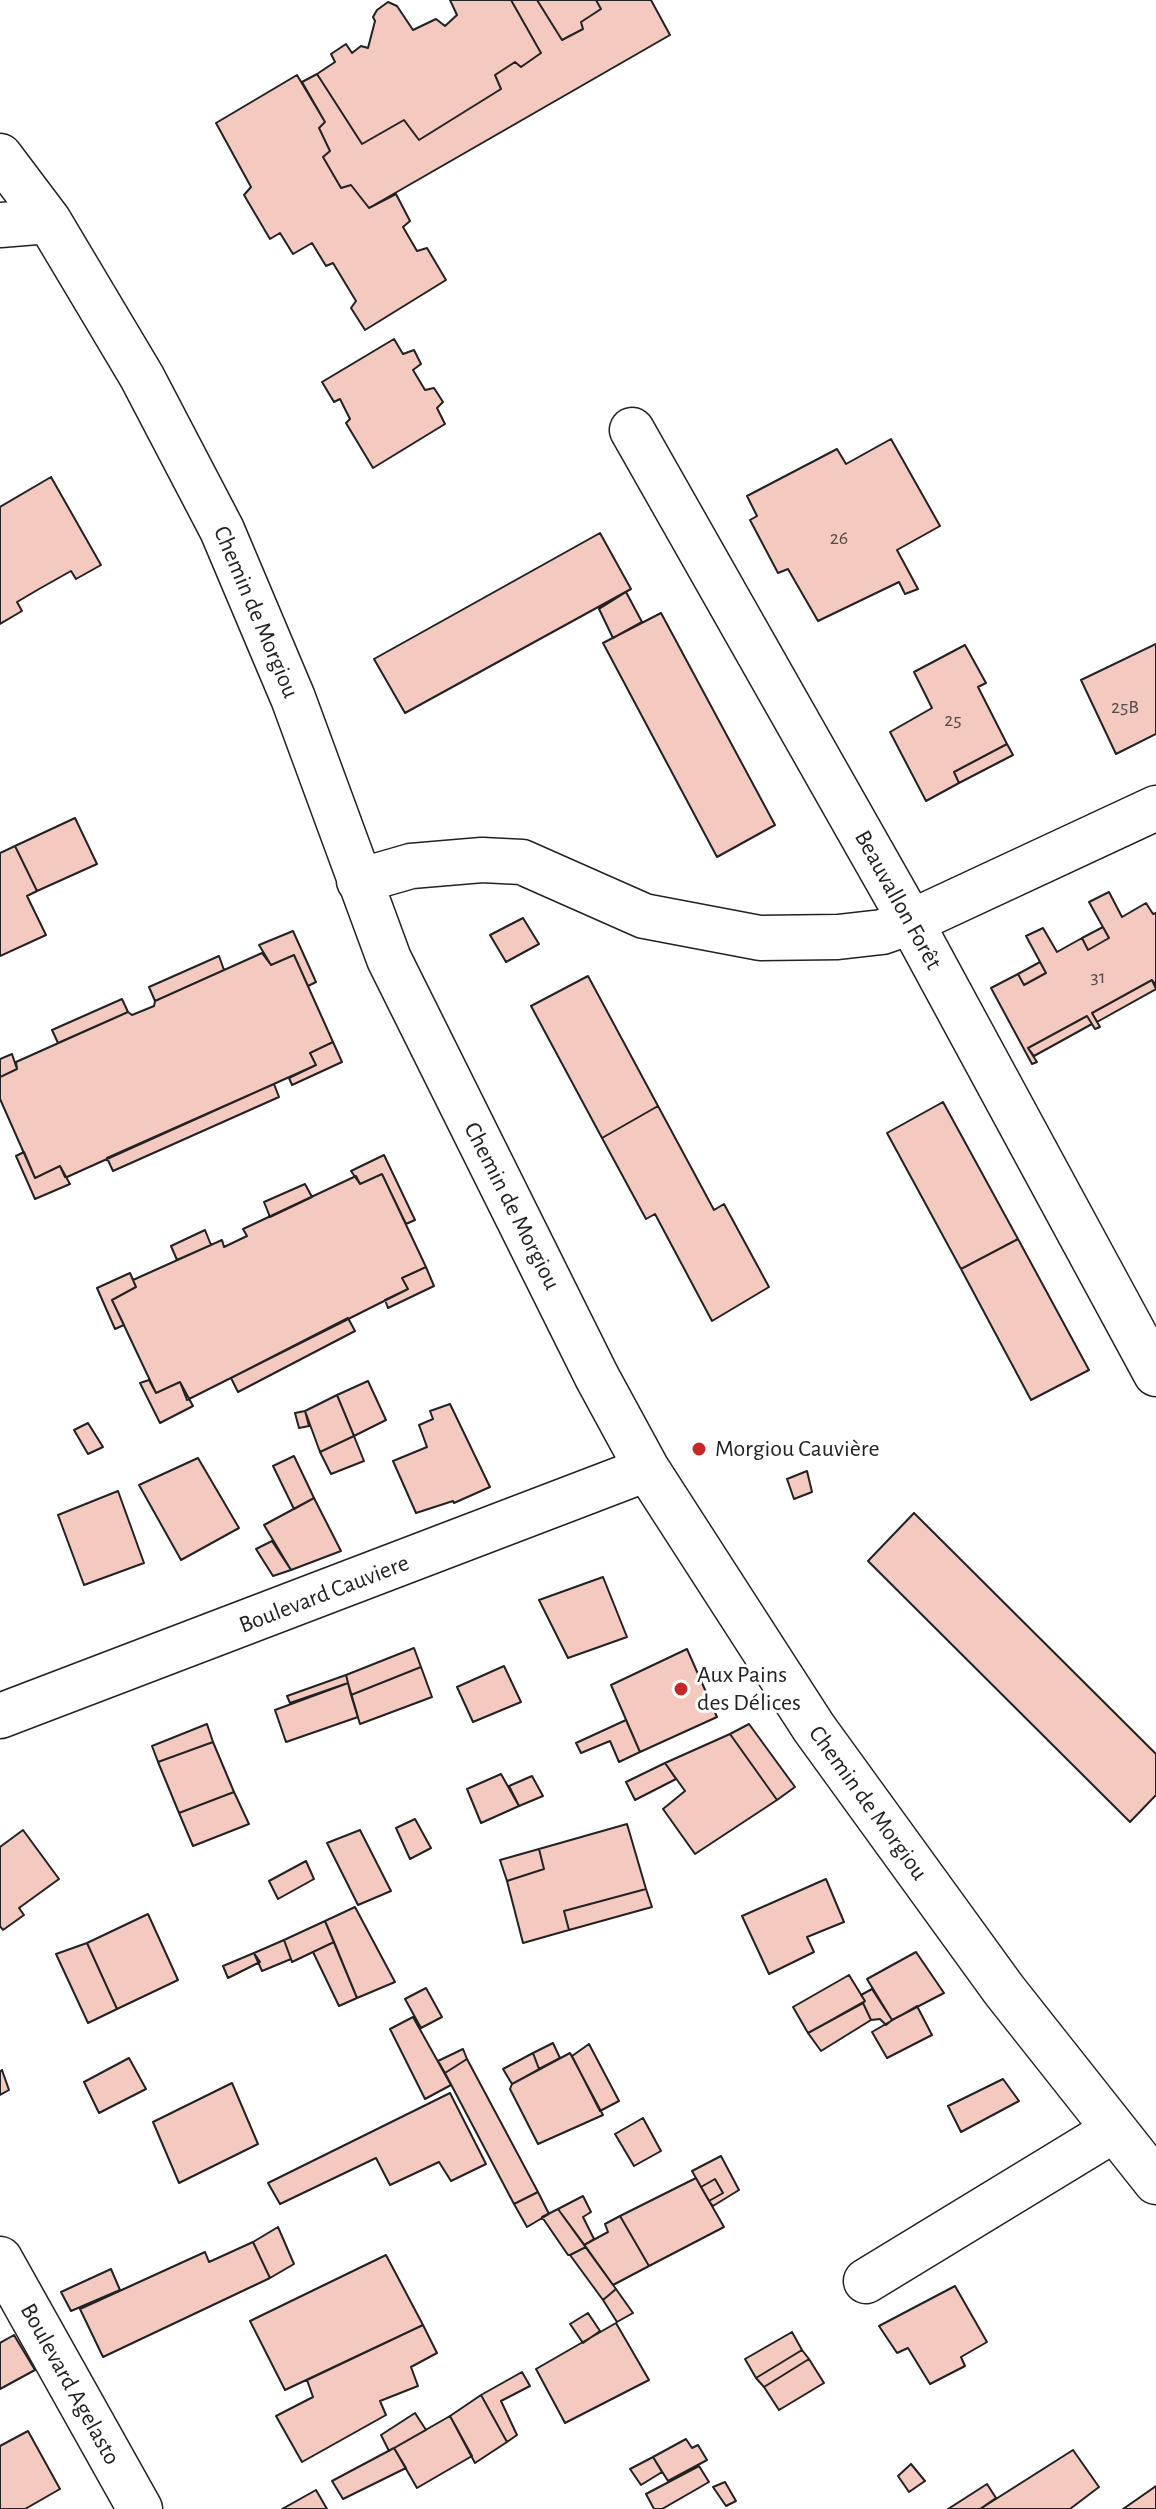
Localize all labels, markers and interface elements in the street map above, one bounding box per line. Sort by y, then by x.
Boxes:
street label: Chemin de Morgiou [207,522,305,702]
house number: 26 [830,526,848,550]
house number: 25B [1111,695,1139,719]
house number: 25 [944,708,962,732]
street label: Beauvallon Forêt [848,825,948,975]
house number: 31 [1090,965,1106,989]
street label: Chemin de Morgiou [457,1117,567,1295]
place label: Morgiou Cauvière [715,1435,880,1463]
marker: Morgiou Cauvière [690,1440,708,1458]
street label: Boulevard Cauviere [235,1548,413,1640]
place label: Aux Pains des Délices [697,1661,801,1717]
marker: Aux Pains des Délices [672,1680,690,1698]
street label: Chemin de Morgiou [802,1720,934,1886]
street label: Boulevard Agelasto [14,2298,126,2470]

